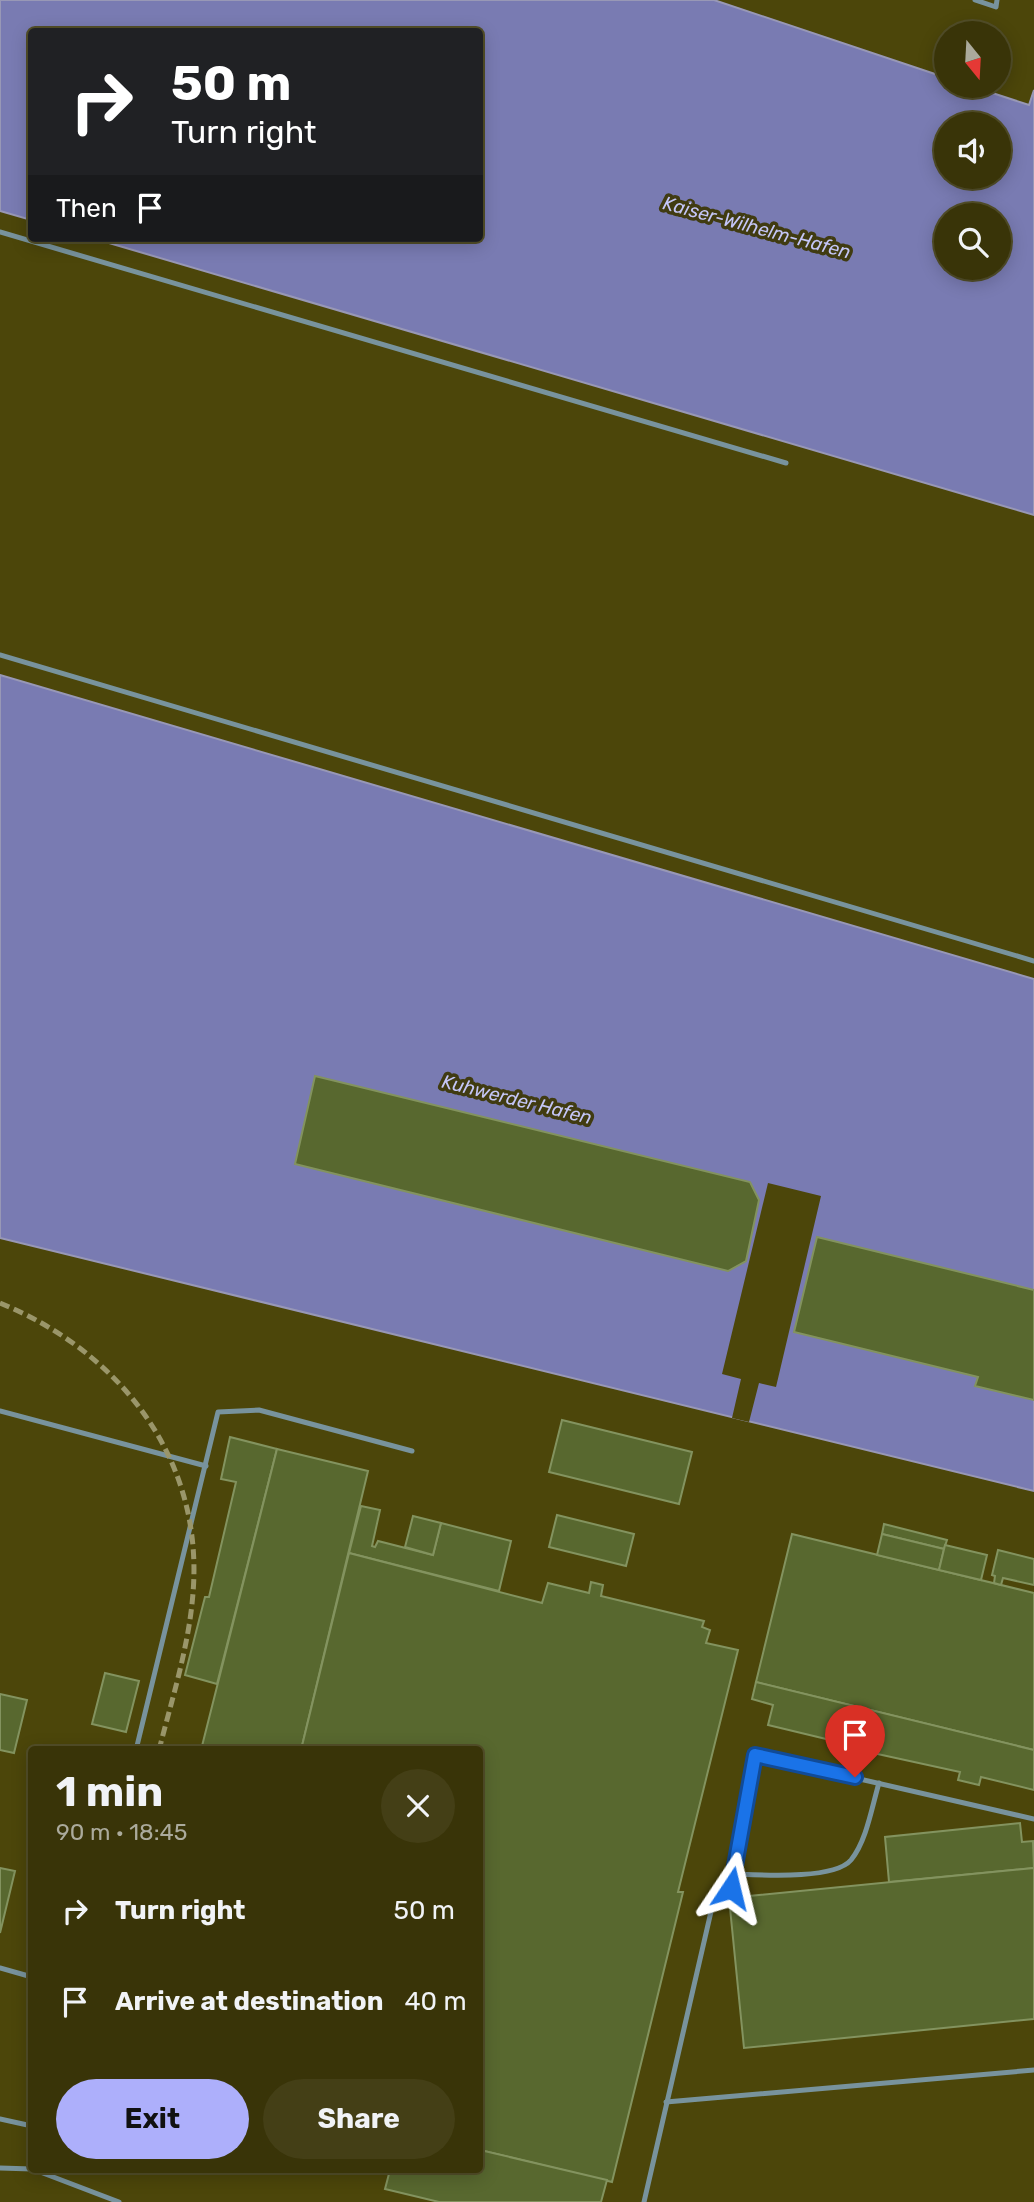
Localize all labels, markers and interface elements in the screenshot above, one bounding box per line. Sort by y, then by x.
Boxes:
north arrow [934,21,1012,98]
map controls [934,21,1011,280]
text: 50 m [171,54,291,112]
icon: right [56,56,147,147]
button: sound [934,112,1011,189]
text: Turn right [171,113,316,151]
icon: arrive [131,189,169,227]
water label: Kaiser-Wilhelm-Hafen [660,191,853,264]
text: Then [56,193,117,224]
button: search [934,203,1011,280]
water label: Kuhwerder Hafen [440,1070,594,1129]
pin [825,1705,885,1777]
icon: arrive [836,1716,874,1754]
text: 1 min [56,1767,163,1817]
button: close [381,1769,455,1843]
text: 90 m · 18:45 [56,1818,188,1846]
position arrow [694,1851,768,1925]
icon: right [56,1892,94,1930]
text: Turn right [115,1895,245,1926]
text: 50 m [394,1895,455,1926]
icon: arrive [56,1983,94,2021]
text: Arrive at destination [115,1986,383,2017]
text: 40 m [404,1986,467,2017]
button: Exit [56,2079,249,2159]
button: Share [263,2079,455,2159]

